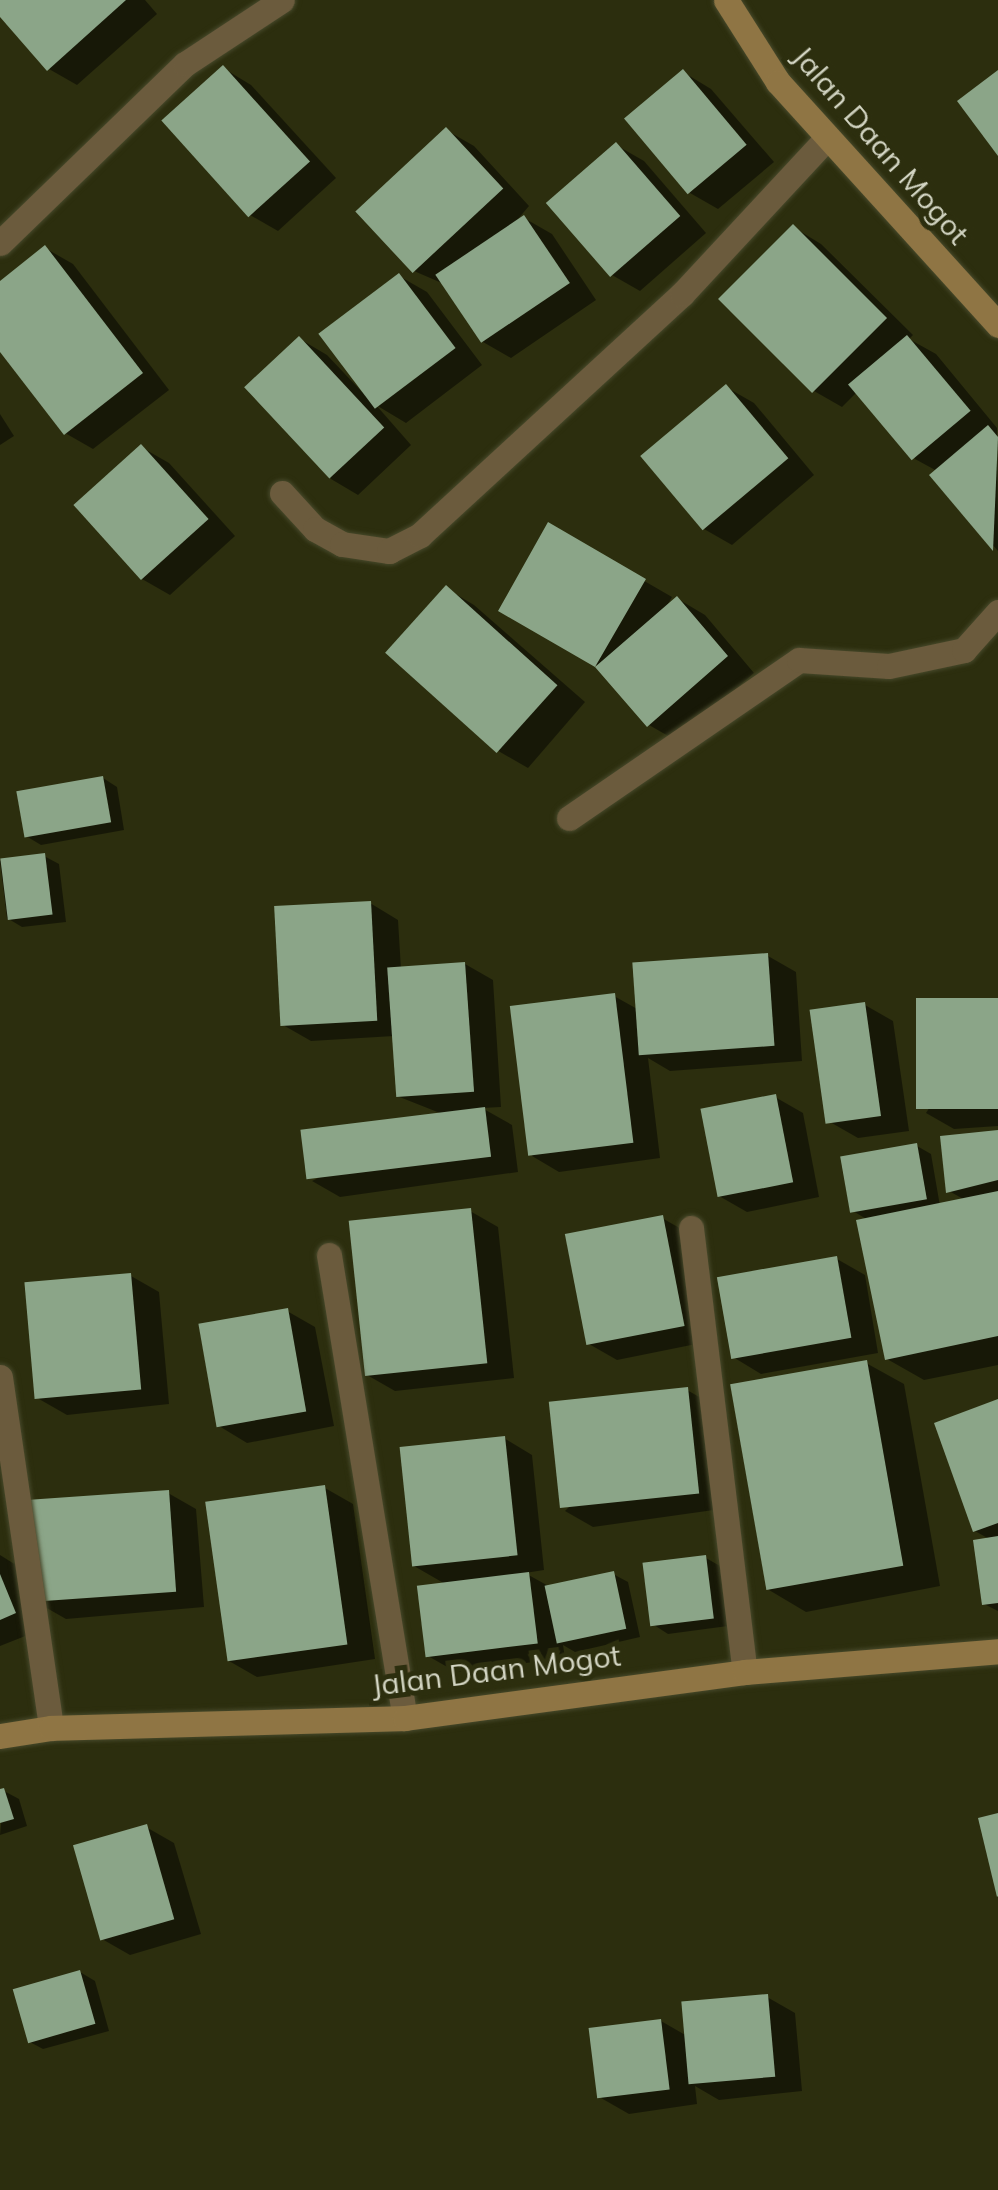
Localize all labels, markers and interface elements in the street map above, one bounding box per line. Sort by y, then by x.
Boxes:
street label: Jalan Daan Mogot [785,39,977,251]
street label: Jalan Daan Mogot [369,1637,623,1703]

